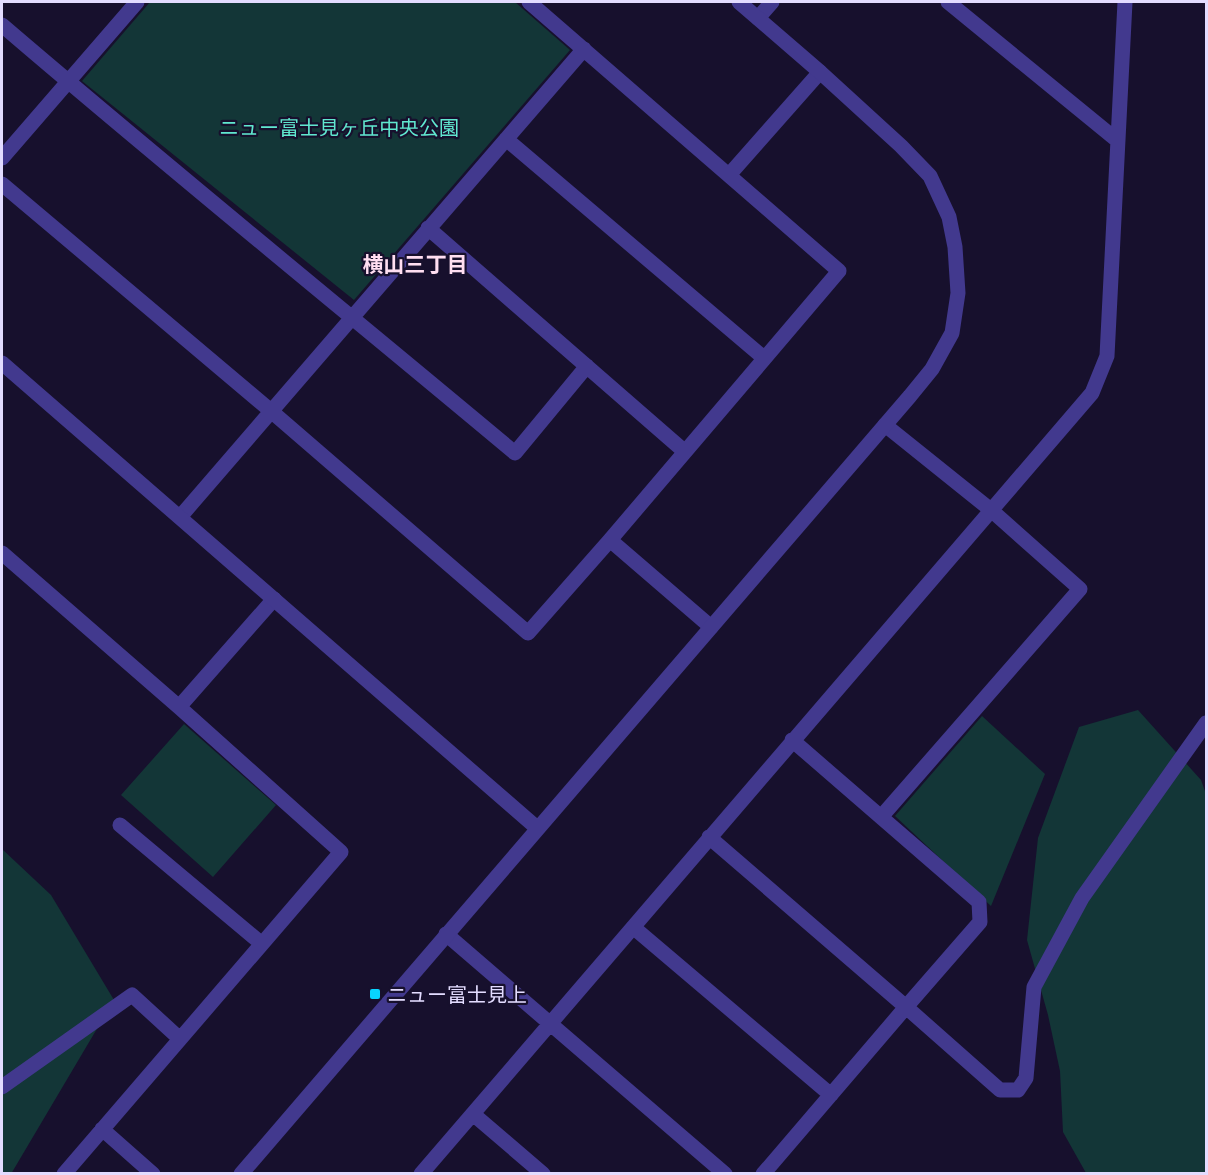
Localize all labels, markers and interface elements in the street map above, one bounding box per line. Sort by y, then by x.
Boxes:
park label: ニュー富士見ヶ丘中央公園 [219,116,459,139]
district label: 横山三丁目 [363,252,468,276]
place label: ニュー富士見上 [387,983,527,1006]
marker: ニュー富士見上 [368,987,382,1001]

